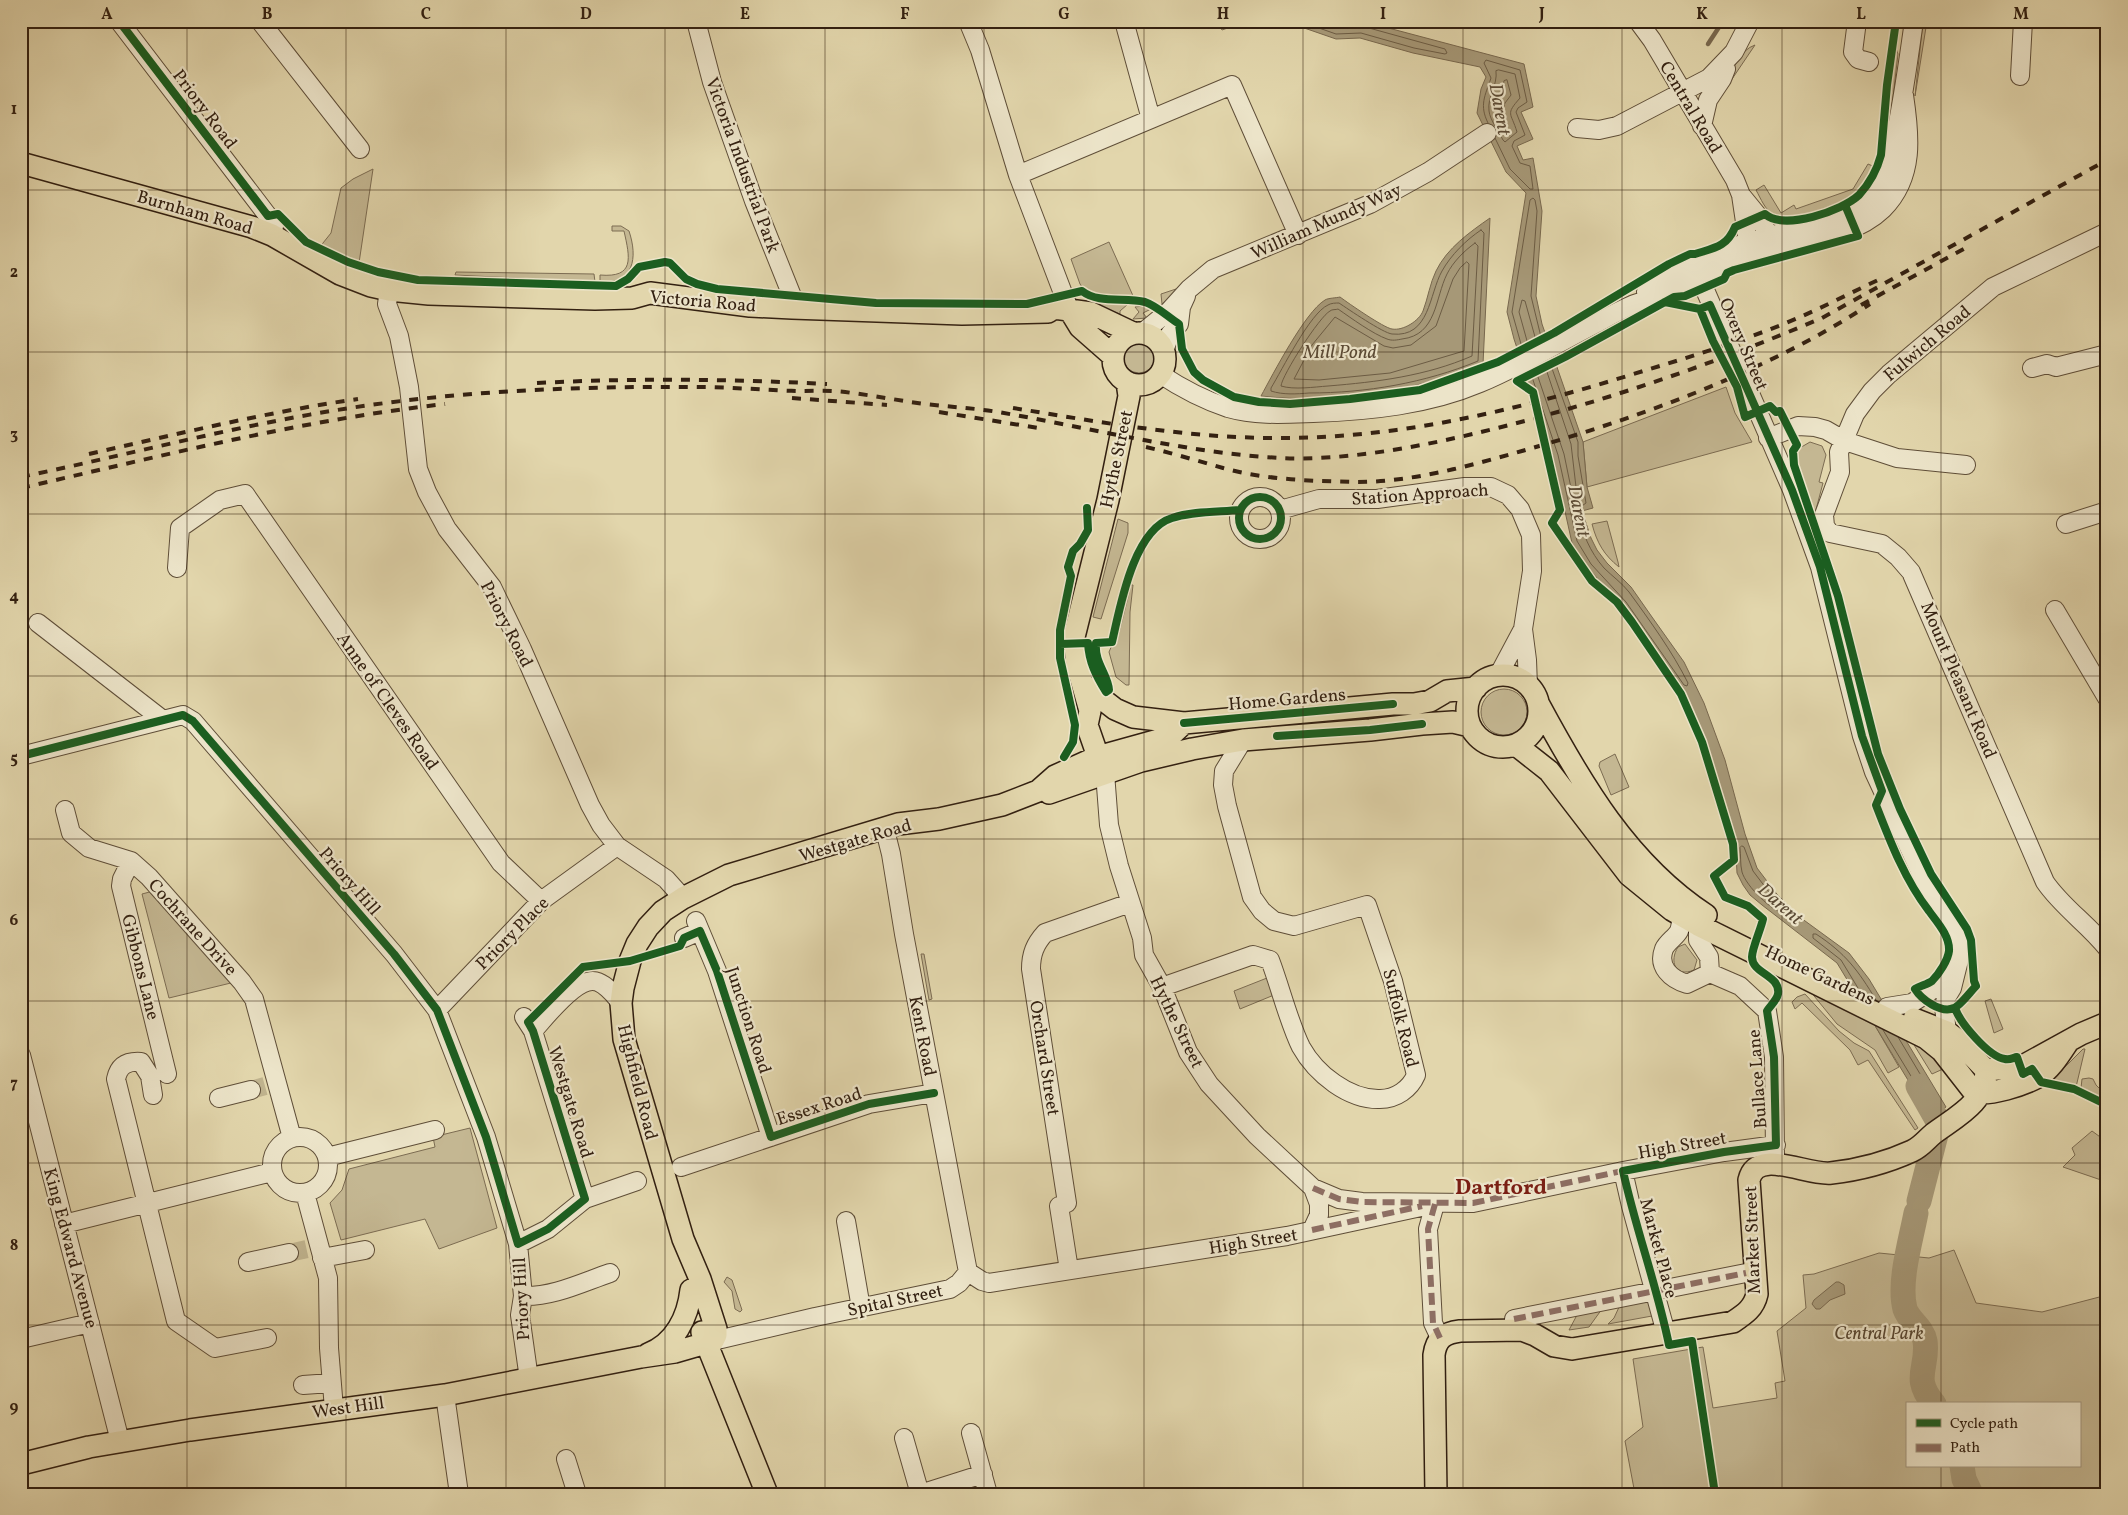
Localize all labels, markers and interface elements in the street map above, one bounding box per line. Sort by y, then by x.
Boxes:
text: A [101,4,113,26]
text: B [262,4,273,26]
text: C [421,4,431,26]
text: D [580,4,592,26]
text: E [740,4,750,26]
text: F [900,4,910,26]
text: G [1058,4,1070,26]
text: H [1217,4,1229,26]
text: I [1380,4,1386,26]
text: J [1538,4,1545,26]
text: K [1696,4,1708,26]
text: L [1856,4,1866,26]
text: M [2013,4,2029,26]
street label: Central Road [1652,57,1727,159]
street label: Priory Road [166,65,242,155]
street label: Victoria Industrial Park [698,74,785,257]
water label: Darent [1482,81,1517,138]
text: 1 [11,99,17,121]
street label: William Mundy Way [1247,178,1406,267]
street label: Burnham Road [134,185,255,242]
text: 2 [10,262,18,284]
street label: Victoria Road [649,285,757,320]
street label: Overy Street [1712,294,1773,395]
street label: Fulwich Road [1879,300,1977,388]
water label: Mill Pond [1302,340,1377,366]
street label: Hythe Street [1095,408,1140,511]
text: 3 [10,424,18,446]
street label: Station Approach [1351,478,1490,513]
water label: Darent [1560,483,1596,540]
street label: Priory Road [473,577,538,672]
text: 4 [9,586,19,608]
street label: Mount Pleasant Road [1913,598,2002,763]
street label: Anne of Cleves Road [330,628,444,776]
street label: Home Gardens [1227,683,1347,718]
text: 5 [10,748,18,770]
street label: Westgate Road [796,813,915,869]
street label: Priory Hill [312,842,386,922]
street label: Cochrane Drive [141,874,242,982]
water label: Darent [1751,878,1809,932]
street label: Priory Place [471,892,555,976]
text: 6 [10,910,19,932]
street label: Gibbons Lane [114,912,165,1023]
street label: Home Gardens [1761,940,1878,1013]
street label: Junction Road [719,964,777,1077]
street label: Suffolk Road [1375,966,1424,1070]
street label: Hythe Street [1143,972,1209,1073]
street label: Kent Road [901,994,942,1079]
street label: Orchard Street [1022,999,1065,1118]
street label: Highfield Road [610,1022,663,1143]
street label: Bullace Lane [1743,1028,1774,1129]
street label: Westgate Road [541,1043,598,1162]
text: 7 [10,1073,18,1095]
street label: Essex Road [774,1082,865,1133]
street label: High Street [1636,1126,1729,1167]
street label: King Edward Avenue [36,1165,103,1331]
district label: Dartford [1455,1173,1547,1204]
street label: Market Street [1739,1185,1768,1295]
street label: Market Place [1632,1196,1683,1301]
street label: High Street [1207,1223,1299,1262]
text: 8 [10,1235,18,1257]
street label: Priory Hill [508,1257,537,1341]
street label: Spital Street [845,1279,945,1324]
park label: Central Park [1834,1322,1924,1347]
street label: West Hill [311,1391,386,1426]
text: 9 [10,1397,19,1419]
legend [1906,1402,2080,1468]
text: Cycle path [1950,1414,2018,1435]
text: Path [1950,1438,1980,1459]

